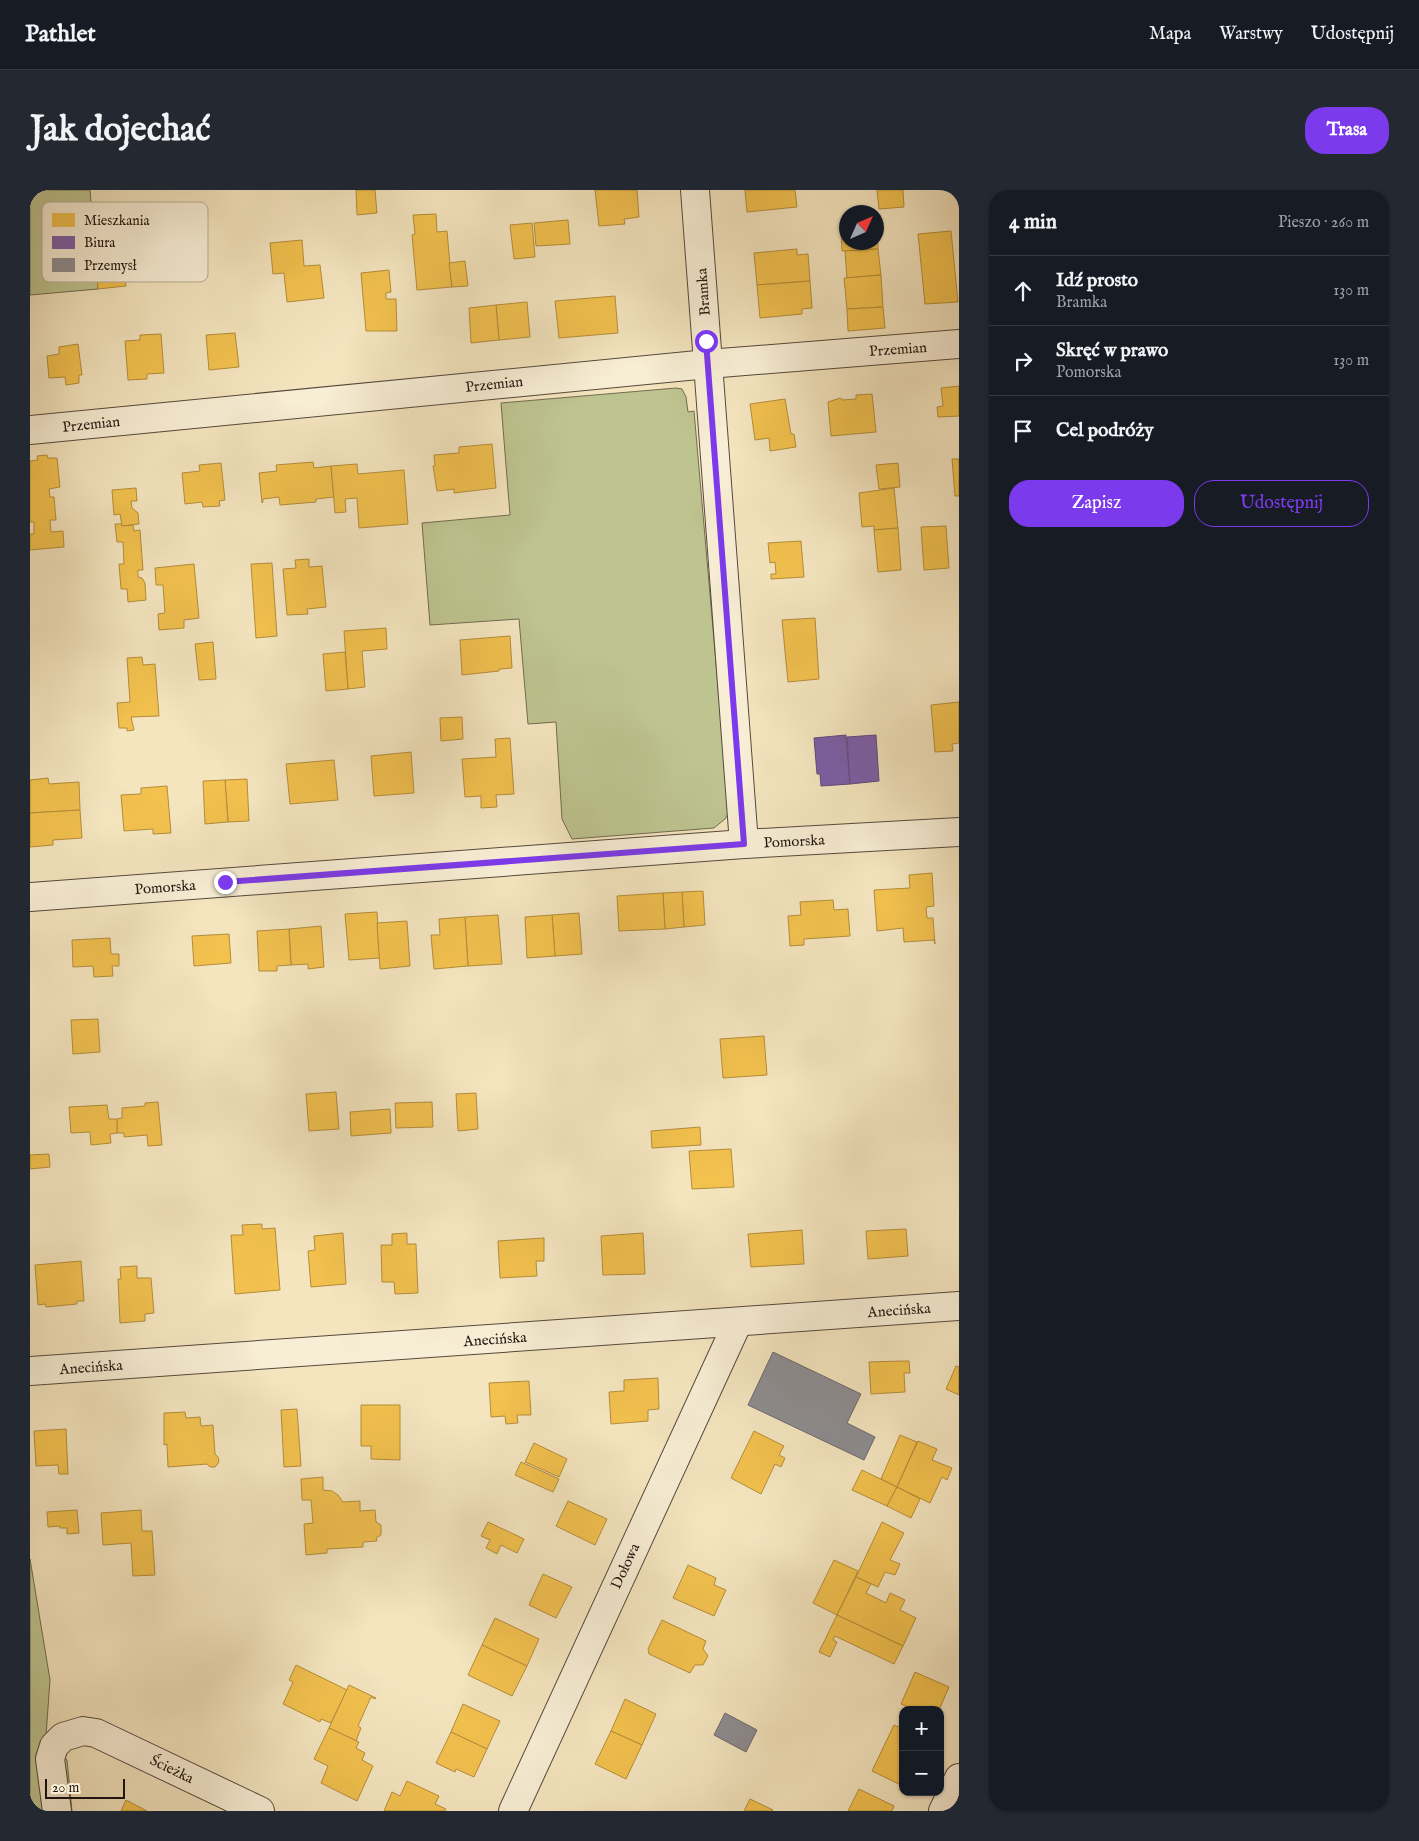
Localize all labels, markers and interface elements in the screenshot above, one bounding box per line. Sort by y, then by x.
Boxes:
text: Pathlet [25,19,96,50]
text: Mapa [1149,23,1191,46]
text: Warstwy [1219,23,1283,46]
text: Udostępnij [1311,23,1394,46]
button: Trasa [1305,107,1389,154]
text: Jak dojechać [30,108,210,153]
legend [42,202,208,282]
north arrow [839,205,884,250]
text: 4 min [1009,209,1057,236]
text: Mieszkania [84,212,150,230]
text: Pieszo · 260 m [1278,213,1369,233]
text: Biura [84,234,116,252]
text: Przemysł [84,257,137,275]
street label: Bramka [692,267,715,317]
text: Idź prosto [1056,269,1138,293]
icon: ahead [1009,277,1037,305]
text: 130 m [1333,281,1369,301]
text: Bramka [1056,293,1107,313]
route start [695,330,718,353]
street label: Przemian [868,338,928,361]
text: Skręć w prawo [1056,339,1168,363]
icon: right [1009,347,1037,375]
text: 130 m [1333,351,1369,371]
text: Pomorska [1056,363,1121,383]
street label: Przemian [464,372,524,397]
street label: Przemian [61,412,121,437]
icon: arrive [1009,417,1037,445]
text: Cel podróży [1056,419,1154,443]
button: Zapisz [1009,480,1184,527]
button: Udostępnij [1194,480,1369,527]
street label: Pomorska [763,830,826,853]
route end [214,871,237,894]
street label: Pomorska [134,876,197,899]
street label: Anecińska [866,1299,932,1322]
street label: Anecińska [462,1328,528,1351]
street label: Anecińska [58,1356,124,1379]
street label: Dołowa [607,1540,644,1592]
map controls [899,1706,944,1796]
button: + [899,1706,944,1751]
street label: Ścieżka [147,1751,197,1788]
button: − [899,1751,944,1796]
scale bar [45,1776,125,1799]
text: 20 m [52,1779,79,1797]

